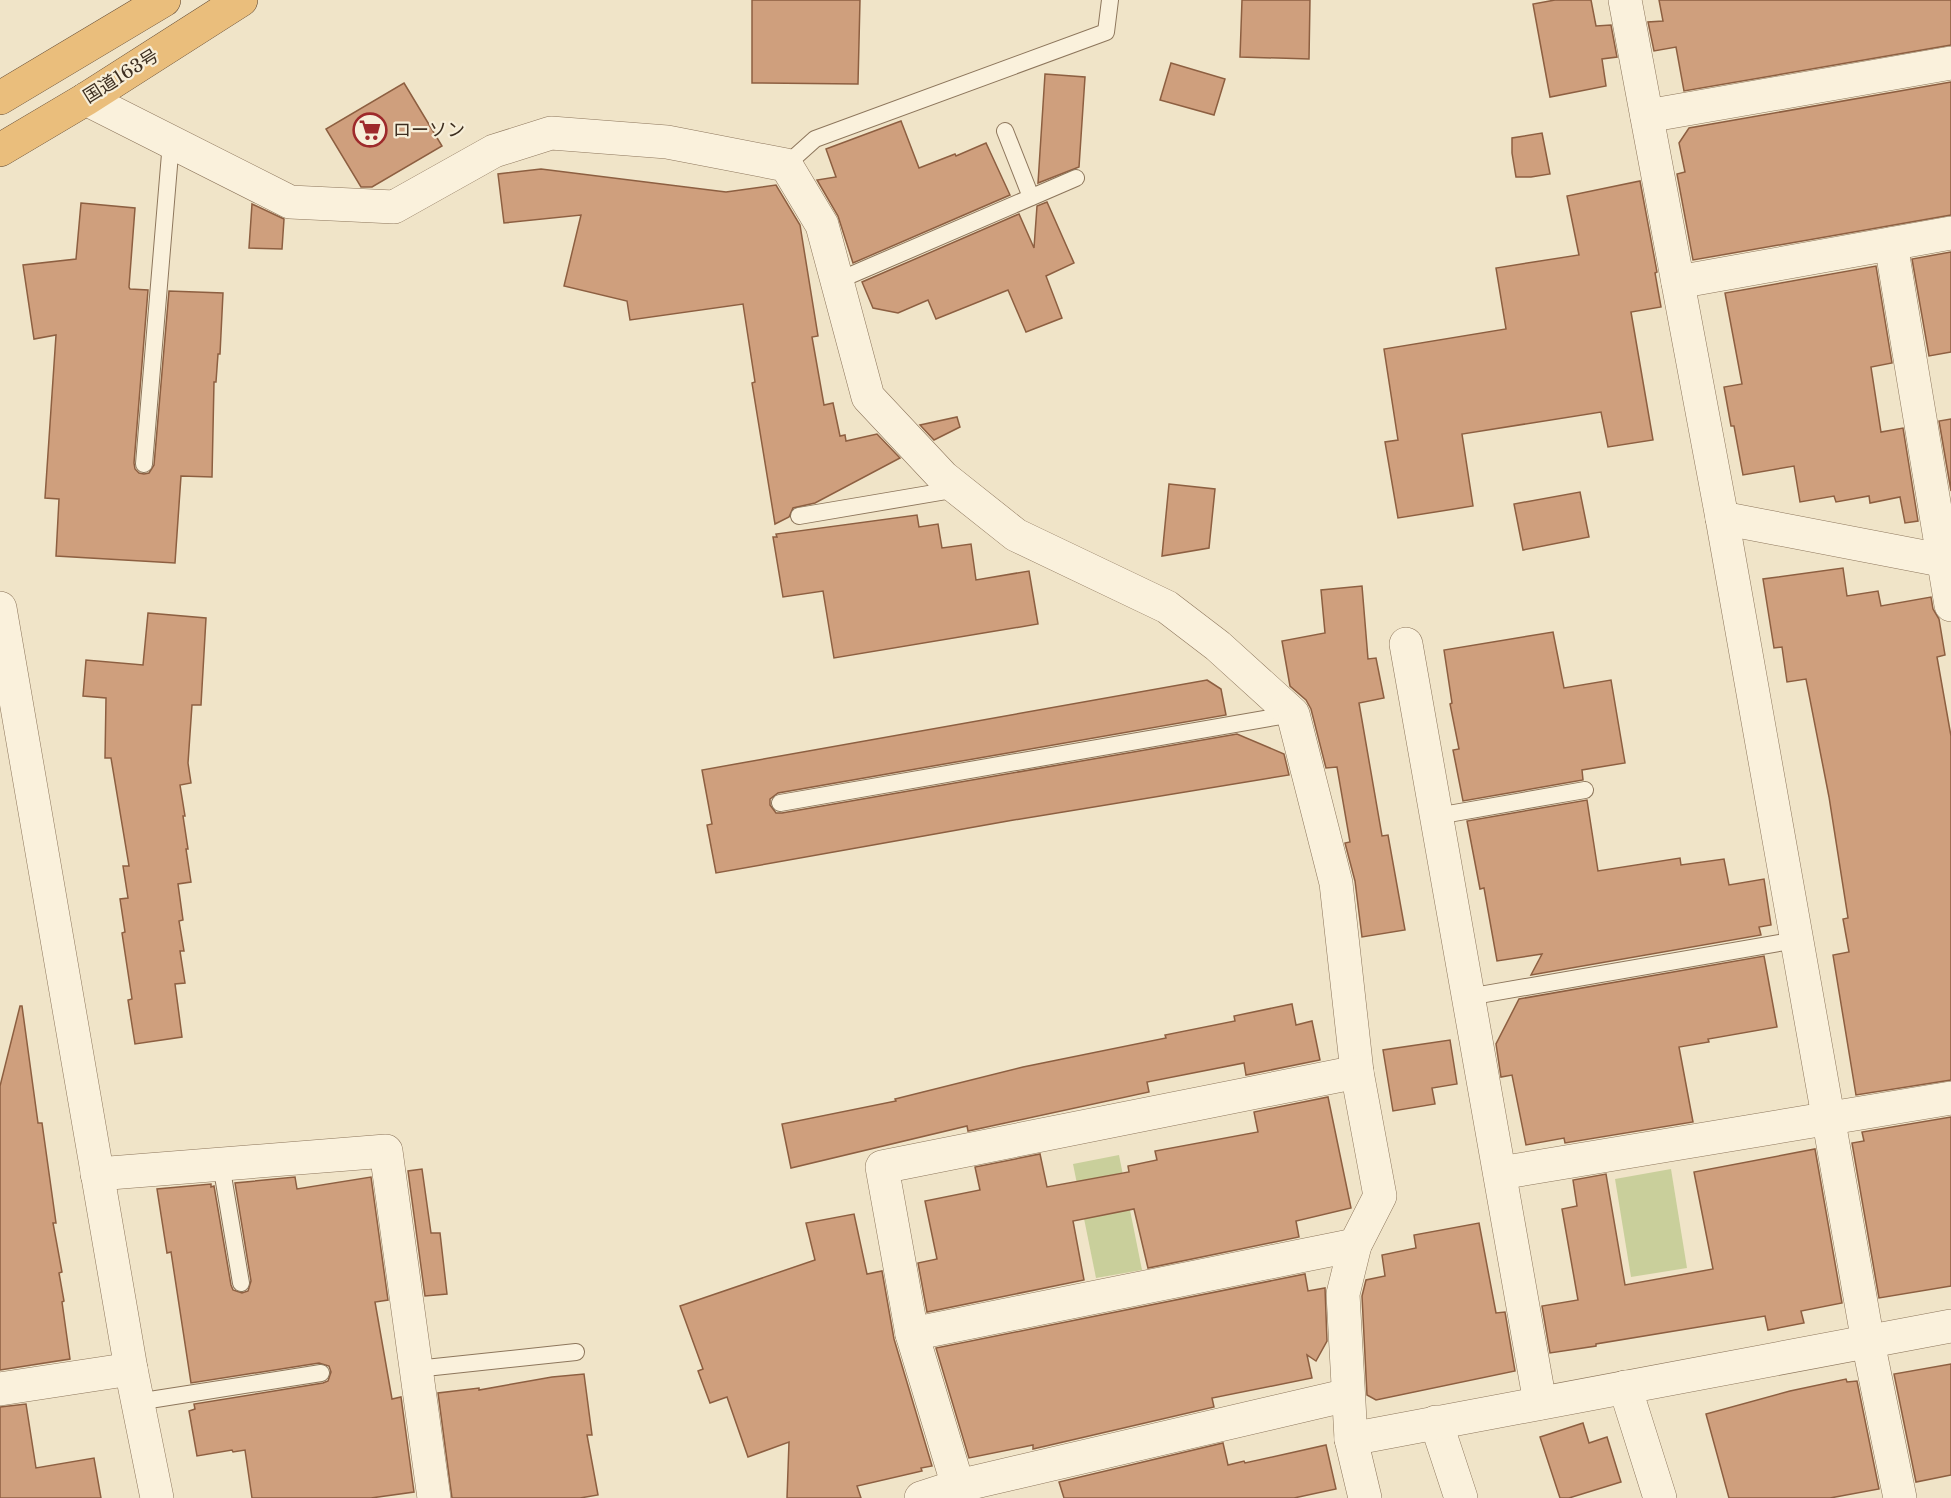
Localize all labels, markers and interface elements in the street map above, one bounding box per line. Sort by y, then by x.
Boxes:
street label: 国道163号 [79,44,163,108]
supermarket icon: ローソン [352,112,388,148]
place label: ローソン [393,119,465,141]

